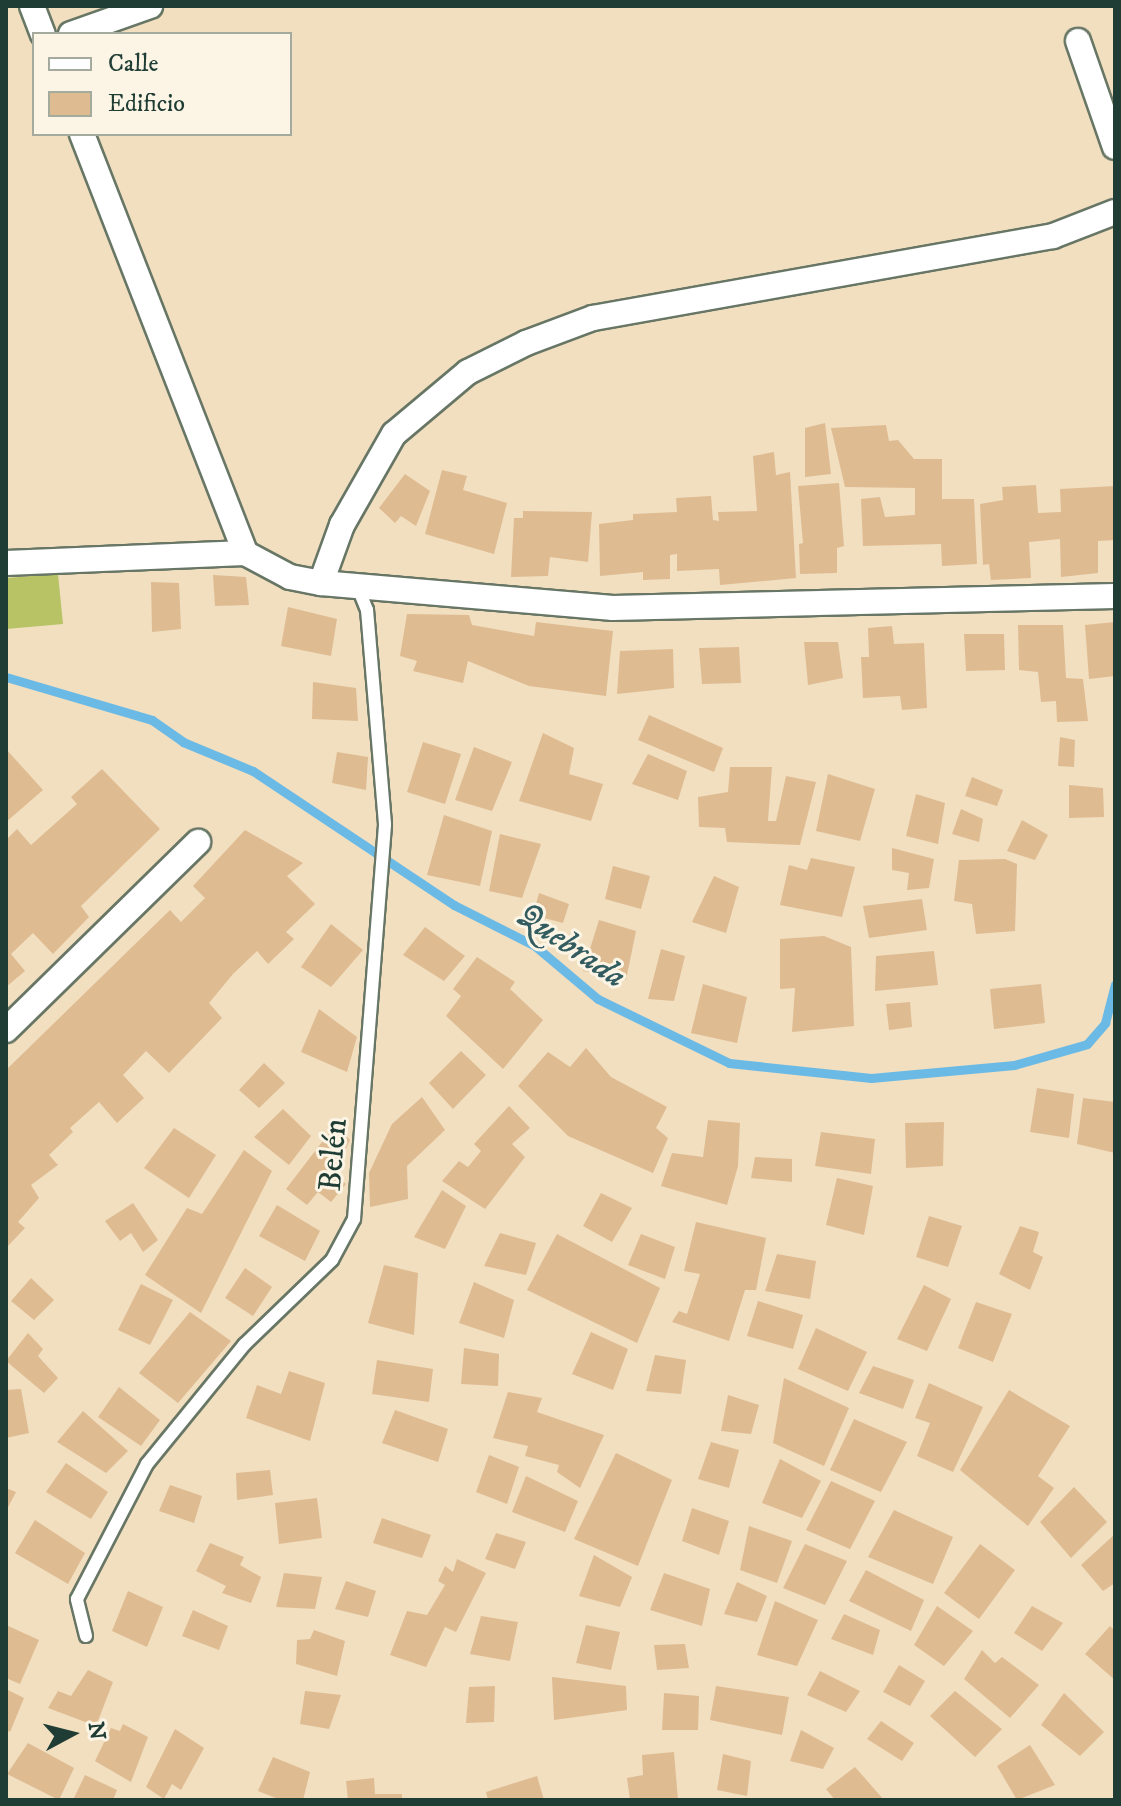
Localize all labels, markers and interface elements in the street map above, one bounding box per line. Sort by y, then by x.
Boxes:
legend [32,32,292,136]
text: Calle [108,49,158,79]
text: Edificio [108,89,185,119]
water label: Quebrada [508,894,634,998]
street label: Belén [312,1117,356,1193]
north arrow [32,1694,112,1774]
text: N [82,1720,111,1742]

